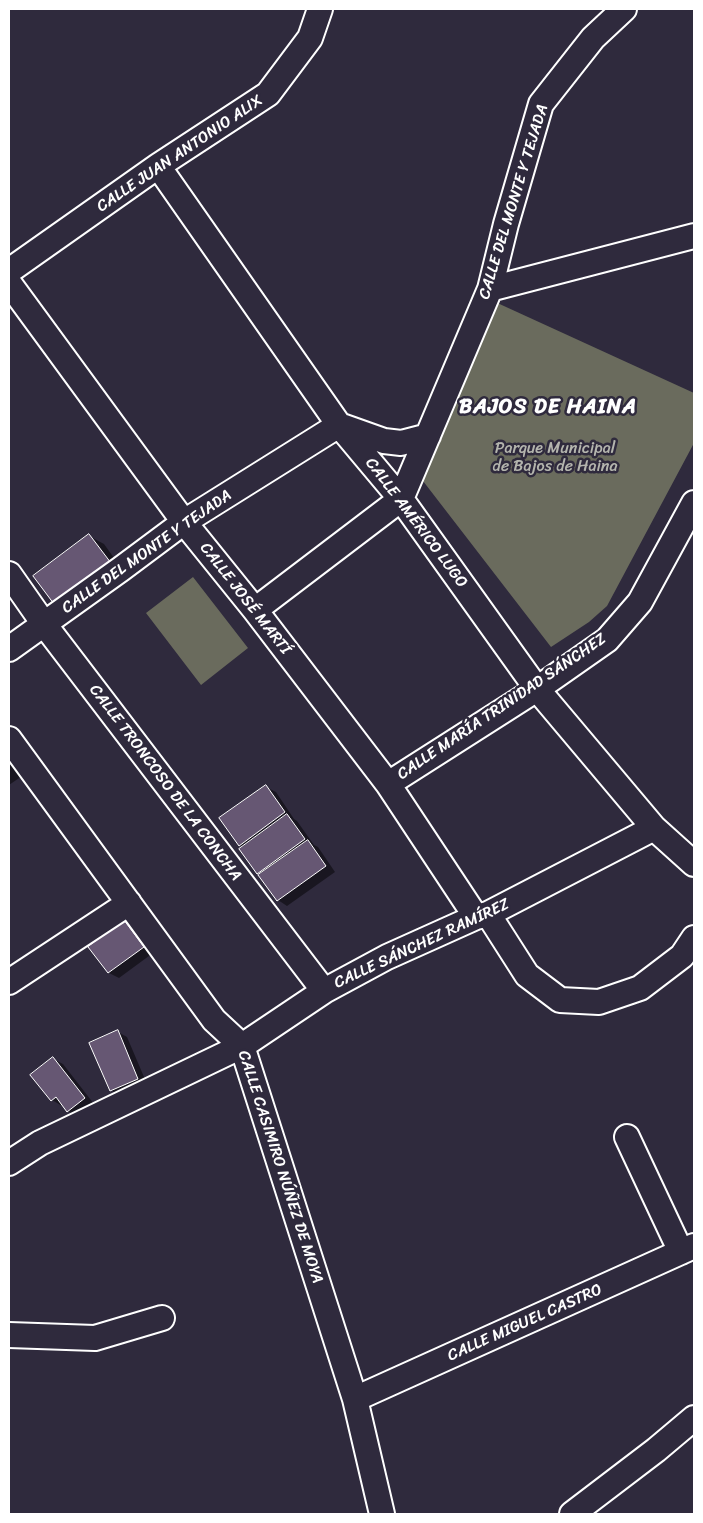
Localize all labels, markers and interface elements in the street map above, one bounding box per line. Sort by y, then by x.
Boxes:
street label: CALLE JUAN ANTONIO ALIX [93,91,267,217]
street label: CALLE DEL MONTE Y TEJADA [475,102,553,302]
district label: BAJOS DE HAINA [459,395,637,421]
park label: Parque Municipal de Bajos de Haina [492,439,618,477]
street label: CALLE AMÉRICO LUGO [361,454,471,592]
street label: CALLE DEL MONTE Y TEJADA [58,486,236,618]
street label: CALLE JOSÉ MARTÍ [195,539,295,659]
street label: CALLE MARÍA TRINIDAD SÁNCHEZ [394,630,610,784]
street label: CALLE TRONCOSO DE LA CONCHA [85,681,245,885]
street label: CALLE SÁNCHEZ RAMÍREZ [331,895,513,993]
street label: CALLE CASIMIRO NÚÑEZ DE MOYA [233,1048,327,1286]
street label: CALLE MIGUEL CASTRO [445,1280,605,1366]

